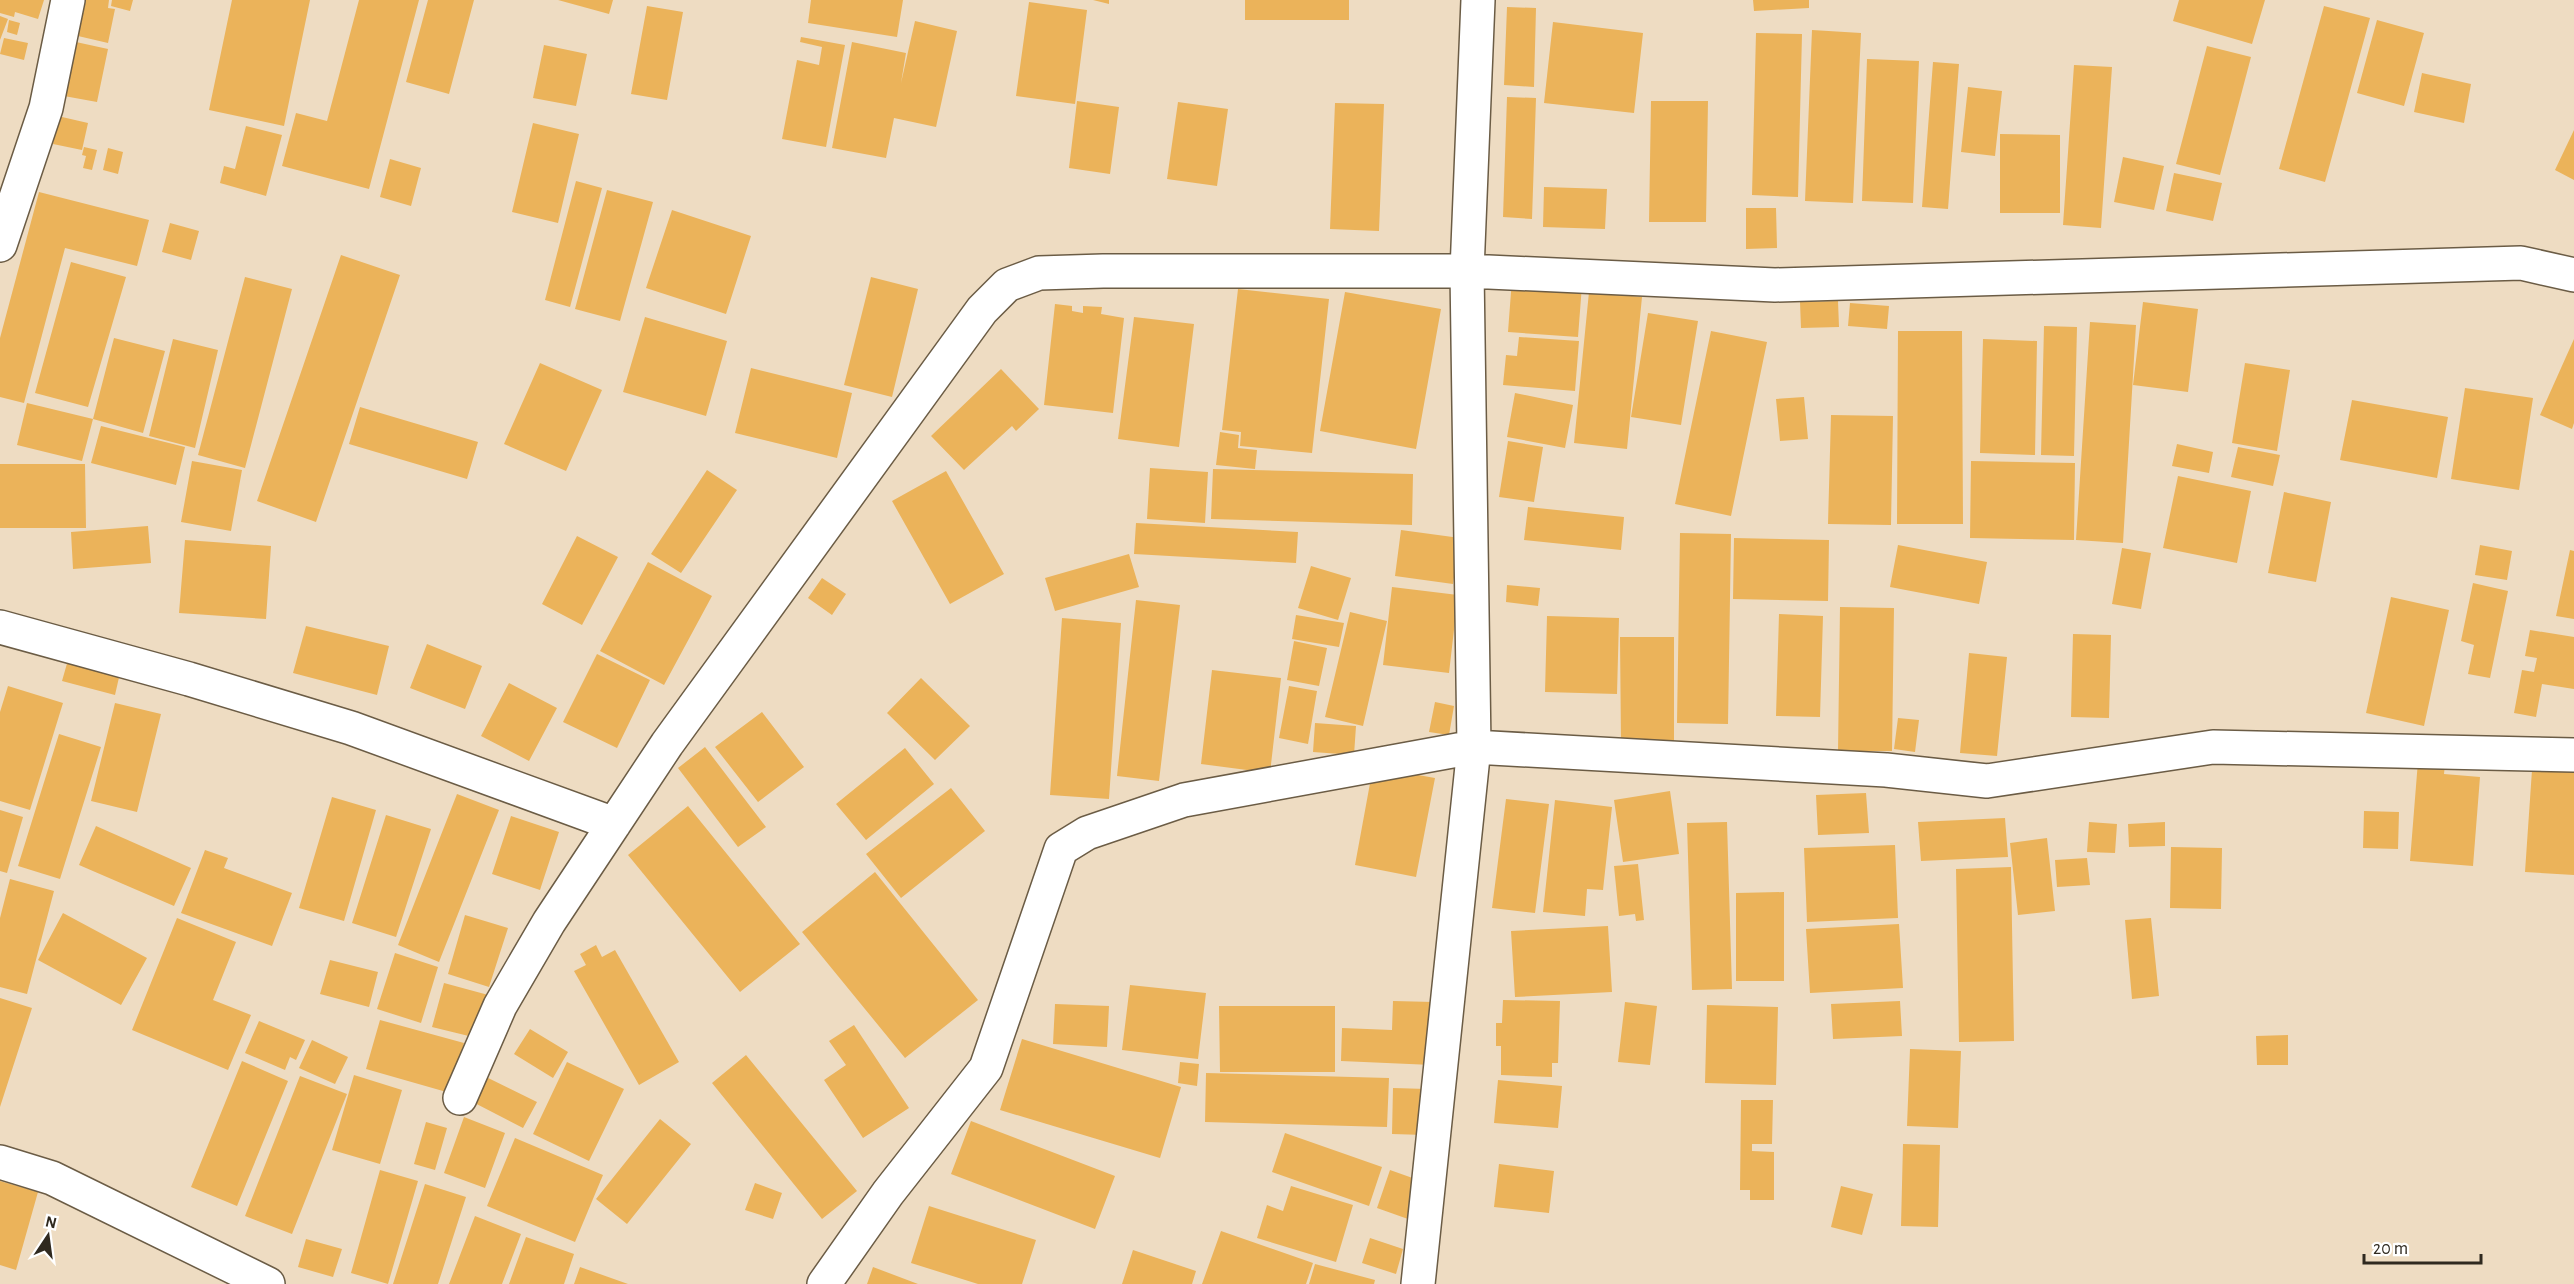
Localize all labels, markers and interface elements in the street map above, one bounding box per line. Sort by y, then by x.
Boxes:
north arrow [18,1206,78,1266]
text: N [44,1213,58,1231]
scale bar [2364,1227,2481,1265]
text: 20 m [2373,1240,2408,1258]

